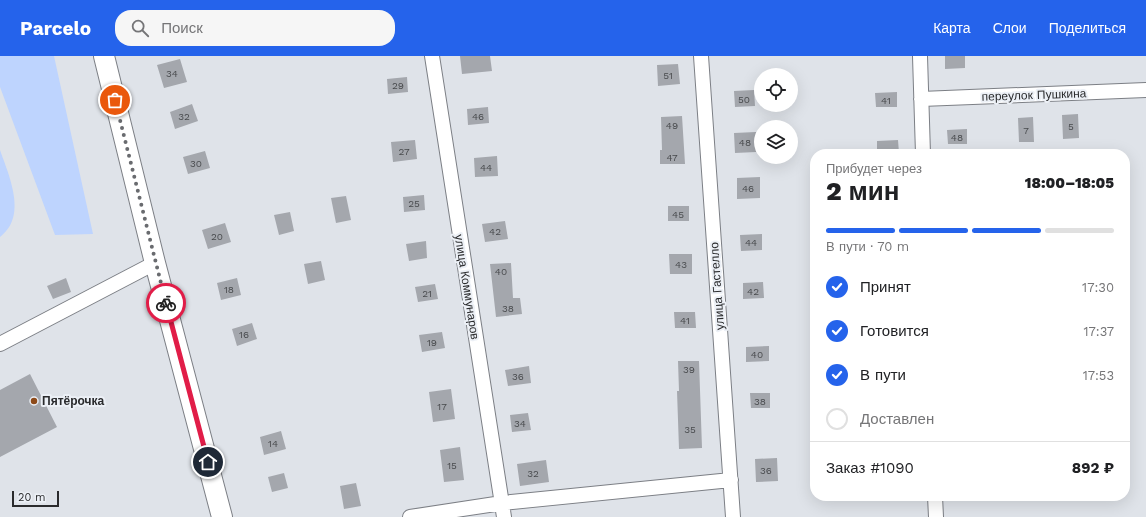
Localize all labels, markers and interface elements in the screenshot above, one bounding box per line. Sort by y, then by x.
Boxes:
search box [115,10,395,46]
text: Parcelo [20,17,91,40]
icon: search [129,17,151,39]
text: Поиск [161,19,203,37]
text: Карта [933,20,971,36]
text: Слои [993,20,1027,36]
text: Поделиться [1049,20,1126,36]
house number: 34 [166,68,178,79]
map controls [754,68,798,164]
button: locate [754,68,798,112]
house number: 51 [663,70,673,81]
house number: 29 [392,80,404,91]
pin [98,83,132,117]
street label: переулок Пушкина [981,86,1087,104]
icon: bag [104,89,126,111]
house number: 50 [738,94,750,105]
house number: 41 [881,95,891,106]
house number: 32 [178,111,190,122]
house number: 46 [472,111,484,122]
house number: 49 [666,120,678,131]
button: layers [754,120,798,164]
house number: 5 [1068,121,1074,132]
house number: 7 [1023,125,1029,136]
house number: 48 [951,132,963,143]
house number: 48 [739,137,751,148]
house number: 27 [398,146,410,157]
house number: 47 [666,152,678,163]
house number: 30 [190,158,202,169]
text: Прибудет через [826,161,922,176]
house number: 44 [480,162,492,173]
text: 18:00–18:05 [1025,174,1114,192]
text: 2 мин [826,176,900,206]
house number: 46 [742,183,754,194]
house number: 25 [408,198,420,209]
house number: 45 [672,209,684,220]
house number: 42 [489,226,501,237]
house number: 20 [211,231,223,242]
street label: улица Коммунаров [452,233,482,341]
house number: 44 [745,237,757,248]
text: В пути · 70 m [826,239,909,254]
street label: улица Гастелло [707,241,727,330]
house number: 43 [675,259,687,270]
house number: 40 [495,266,507,277]
icon: check [826,276,848,298]
text: Принят [860,278,911,296]
text: 17:30 [1082,280,1114,295]
courier [146,283,186,323]
house number: 18 [224,284,234,295]
house number: 42 [747,286,759,297]
house number: 21 [422,288,432,299]
icon: bike [155,292,177,314]
house number: 38 [502,303,514,314]
house number: 41 [680,315,690,326]
icon: check [826,320,848,342]
text: Готовится [860,322,929,340]
text: 17:37 [1083,324,1114,339]
house number: 16 [239,329,249,340]
house number: 19 [427,337,437,348]
house number: 40 [751,349,763,360]
house number: 39 [683,364,695,375]
icon: check [826,364,848,386]
text: В пути [860,366,906,384]
text: 17:53 [1083,368,1114,383]
house number: 36 [512,371,524,382]
place label: Пятёрочка [42,394,105,408]
marker: Пятёрочка [29,396,39,406]
house number: 38 [754,396,766,407]
house number: 17 [437,401,447,412]
text: Доставлен [860,410,934,428]
house number: 34 [514,418,526,429]
house number: 35 [684,424,696,435]
house number: 14 [268,438,278,449]
pin [191,445,225,479]
icon: home [197,451,219,473]
text: Заказ #1090 [826,459,914,477]
text: 892 ₽ [1072,459,1114,477]
house number: 15 [447,460,457,471]
house number: 36 [760,465,772,476]
house number: 32 [527,468,539,479]
scale bar [12,489,59,508]
text: 20 m [18,491,46,504]

